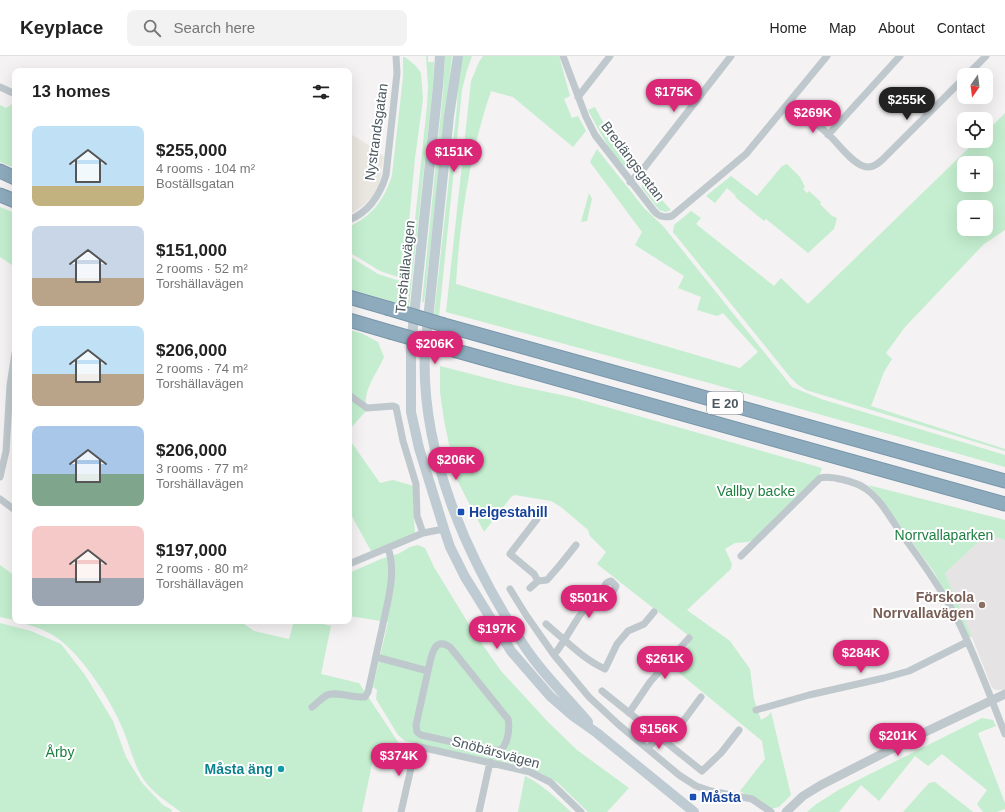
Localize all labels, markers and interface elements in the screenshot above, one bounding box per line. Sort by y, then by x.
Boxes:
search box [127,10,407,46]
text: Keyplace [20,17,103,38]
icon: search [141,17,163,39]
text: Search here [173,19,255,36]
text: Home [770,20,807,36]
text: Map [829,20,856,36]
text: About [878,20,915,36]
text: Contact [937,20,985,36]
north arrow [957,68,993,104]
map controls [957,68,993,236]
pin: $175K [646,79,702,113]
icon: filters [310,81,332,103]
text: 13 homes [32,82,110,101]
street label: Nystrandsgatan [361,82,391,182]
text: $175K [655,84,693,99]
pin: $255K [879,87,935,121]
text: $255K [888,92,926,107]
pin: $269K [785,100,841,134]
text: $269K [794,105,832,120]
button: locate [957,112,993,148]
street label: Bredängsgatan [598,118,668,204]
pin: $151K [426,139,482,173]
text: $255,000 [156,141,227,160]
icon: home [64,142,112,190]
text: $151K [435,144,473,159]
button: + [957,156,993,192]
text: 4 rooms · 104 m² [156,161,255,176]
text: Boställsgatan [156,176,234,191]
button: − [957,200,993,236]
street label: Torshällavägen [392,219,418,315]
text: $151,000 [156,241,227,260]
icon: home [64,242,112,290]
text: 2 rooms · 52 m² [156,261,248,276]
text: Torshällavägen [156,276,243,291]
pin: $206K [407,331,463,365]
text: $206K [416,336,454,351]
text: $206,000 [156,341,227,360]
icon: home [64,342,112,390]
text: 2 rooms · 74 m² [156,361,248,376]
text: Torshällavägen [156,376,243,391]
road number: E 20 [707,392,743,414]
text: $206,000 [156,441,227,460]
icon: home [64,442,112,490]
pin: $206K [428,447,484,481]
text: $206K [437,452,475,467]
text: 3 rooms · 77 m² [156,461,248,476]
text: Torshällavägen [156,476,243,491]
park label: Vallby backe [717,483,795,499]
place label: Helgestahill [469,504,548,520]
marker: Helgestahill [456,507,466,517]
park label: Norrvallaparken [895,527,993,543]
text: $197,000 [156,541,227,560]
icon: home [64,542,112,590]
text: 2 rooms · 80 m² [156,561,248,576]
text: Torshällavägen [156,576,243,591]
pin: $501K [561,585,617,619]
place label: Förskola Norrvallavägen [873,589,974,621]
text: $501K [570,590,608,605]
marker: Förskola Norrvallavägen [977,600,987,610]
pin: $197K [469,616,525,650]
text: $197K [478,621,516,636]
pin: $284K [833,640,889,674]
text: $284K [842,645,880,660]
pin: $261K [637,646,693,680]
text: $261K [646,651,684,666]
pin: $156K [631,716,687,750]
text: $156K [640,721,678,736]
pin: $201K [870,723,926,757]
text: $201K [879,728,917,743]
street label: Snöbärsvägen [450,733,542,771]
pin: $374K [371,743,427,777]
park label: Årby [46,744,74,760]
text: $374K [380,748,418,763]
place label: Måsta äng [205,761,273,777]
marker: Måsta äng [276,764,286,774]
place label: Måsta [701,789,741,805]
marker: Måsta [688,792,698,802]

